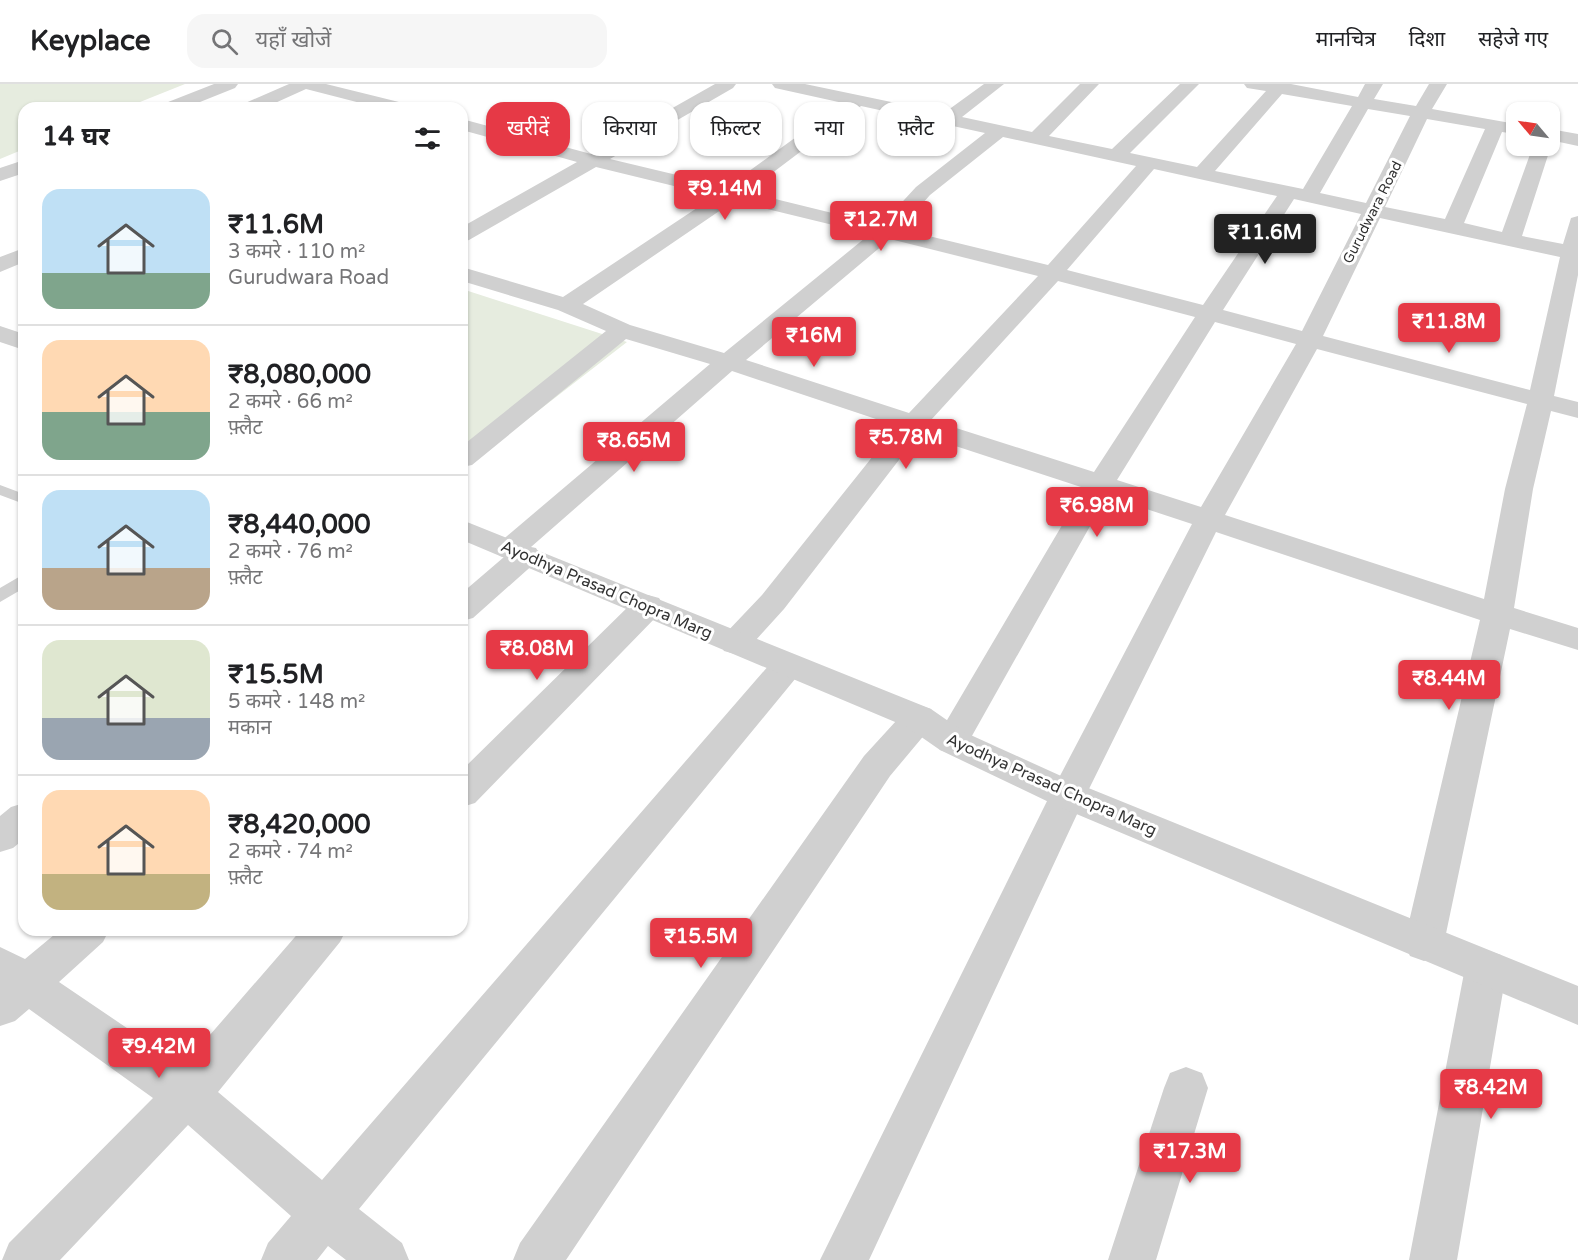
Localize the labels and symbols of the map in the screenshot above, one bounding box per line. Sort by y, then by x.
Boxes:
north arrow [1506,102,1560,156]
street label: Gurudwara Road [1339,158,1406,266]
pin: ₹9.14M [676,170,774,221]
pin: ₹12.7M [832,201,930,252]
pin: ₹11.6M [1216,214,1314,265]
pin: ₹11.8M [1400,303,1498,354]
pin: ₹16M [778,317,850,368]
pin: ₹5.78M [857,419,955,470]
pin: ₹8.65M [585,422,683,473]
pin: ₹6.98M [1048,487,1146,538]
street label: Ayodhya Prasad Chopra Marg [498,536,715,644]
pin: ₹8.08M [488,630,586,681]
pin: ₹8.44M [1400,660,1498,711]
street label: Ayodhya Prasad Chopra Marg [943,729,1160,840]
pin: ₹15.5M [652,918,750,969]
pin: ₹9.42M [110,1028,208,1079]
pin: ₹8.42M [1442,1069,1540,1120]
pin: ₹17.3M [1141,1133,1239,1184]

